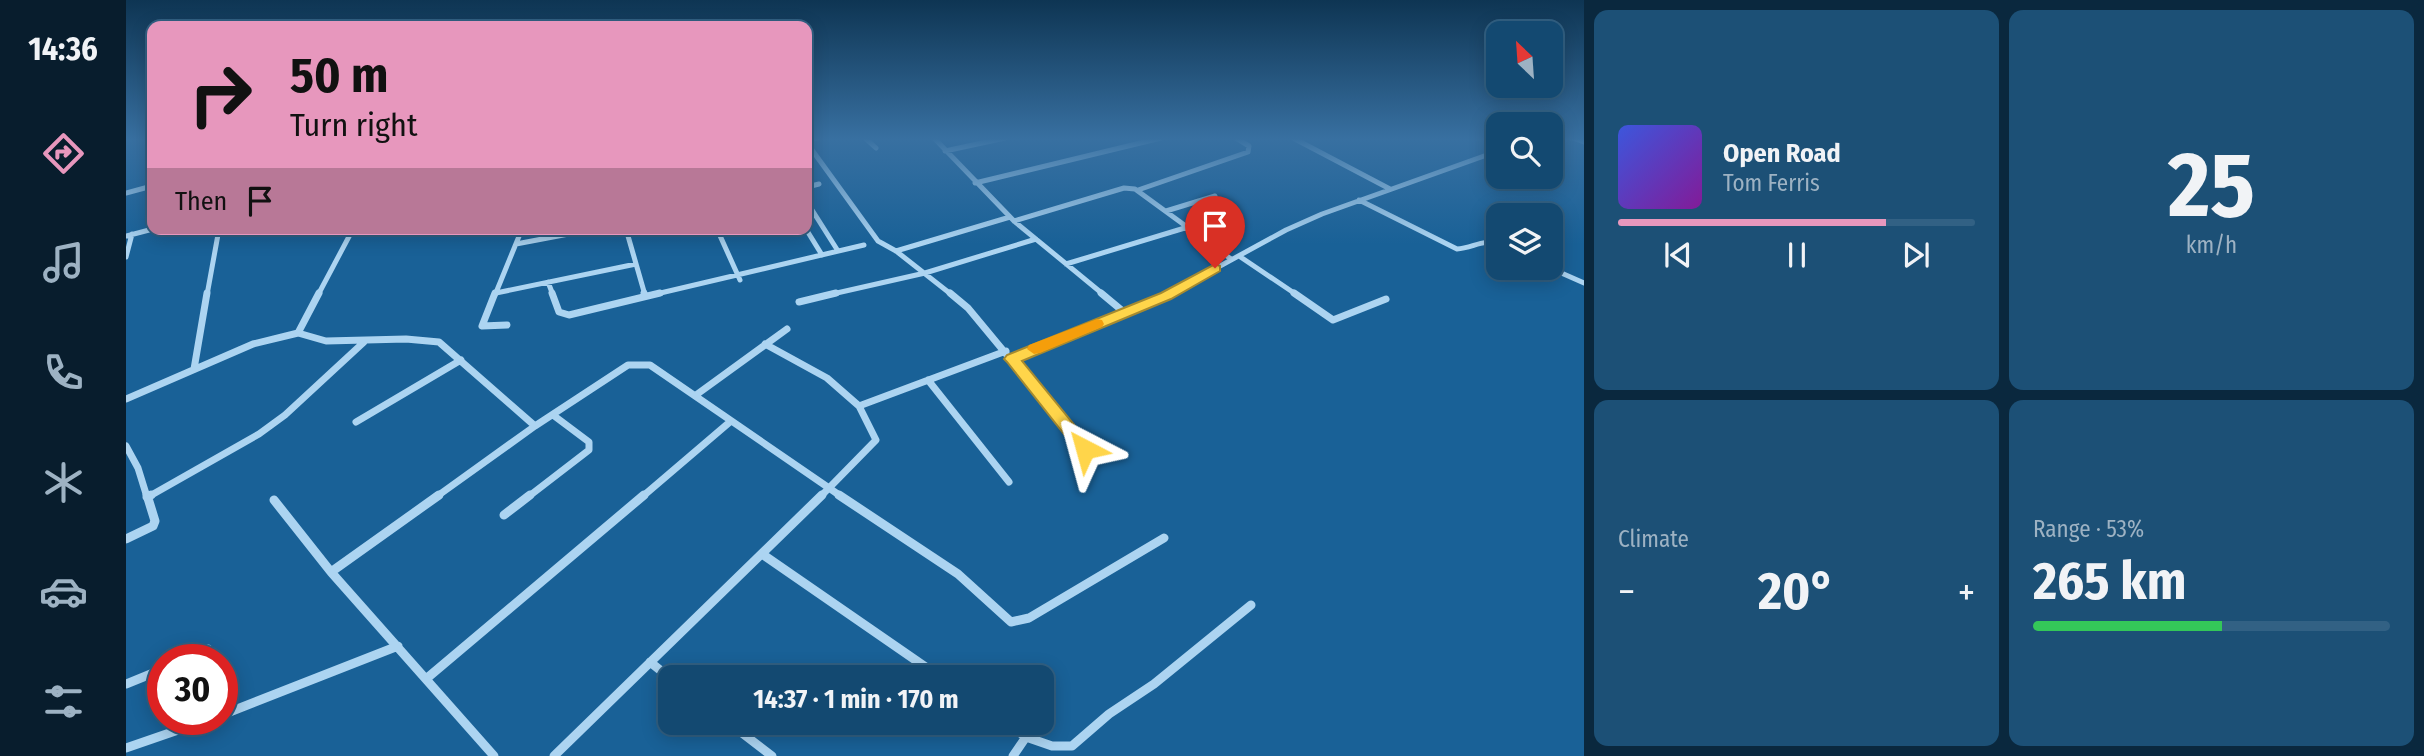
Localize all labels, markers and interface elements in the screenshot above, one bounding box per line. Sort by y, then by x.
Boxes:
north arrow [1486,21,1563,98]
map controls [1486,21,1563,280]
text: 14:36 [28,30,98,68]
text: 50 m [290,46,388,105]
icon: right [175,49,266,140]
text: Turn right [290,106,417,144]
button: search [1486,112,1563,189]
icon: directions [39,129,88,178]
text: 25 [2168,131,2255,240]
text: Open Road [1723,138,1841,169]
text: Tom Ferris [1723,169,1820,197]
icon: arrive [241,182,279,220]
text: Then [175,186,227,217]
pin [1185,196,1245,268]
button: layers [1486,203,1563,280]
icon: arrive [1196,207,1234,245]
text: km/h [2186,231,2237,259]
icon: previous [1659,236,1697,274]
icon: pause [1778,236,1816,274]
icon: next [1897,236,1935,274]
icon: music [39,238,88,287]
icon: phone [39,348,88,397]
position arrow [1048,412,1122,486]
icon: climate [39,458,88,507]
text: Range · 53% [2033,515,2144,543]
text: Climate [1618,525,1689,553]
text: 265 km [2033,550,2187,613]
text: 20° [1758,560,1835,623]
icon: car [39,567,88,616]
text: − [1618,569,1635,615]
text: + [1958,569,1975,615]
speed limit sign: 30 [147,644,238,735]
icon: filters [39,677,88,726]
text: 14:37 · 1 min · 170 m [753,684,959,715]

